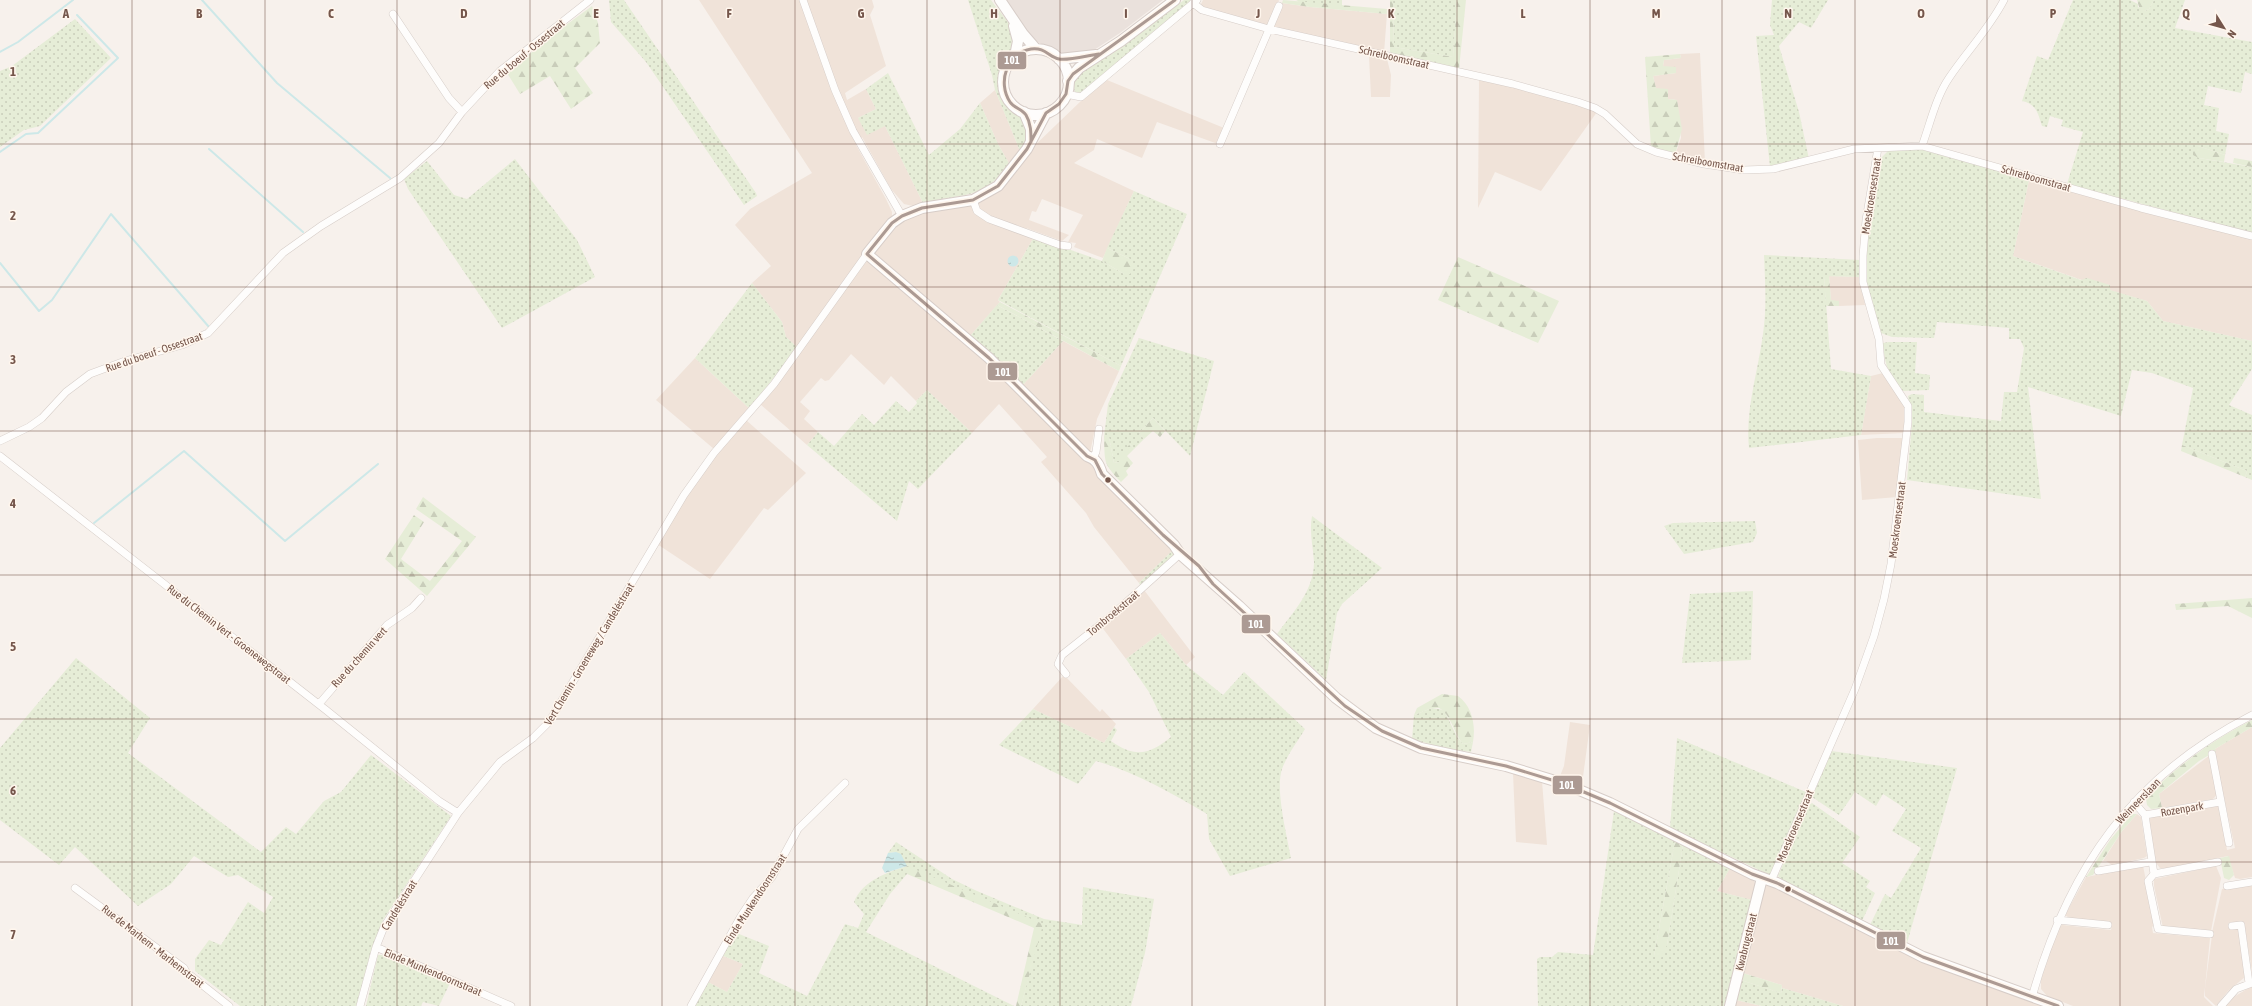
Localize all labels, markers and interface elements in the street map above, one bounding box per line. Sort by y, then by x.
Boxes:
text: A [62,6,70,21]
text: B [196,6,203,21]
text: C [328,6,334,21]
text: D [460,6,468,21]
text: E [593,6,599,21]
text: F [726,6,732,21]
text: G [858,6,865,21]
text: H [990,6,998,21]
text: I [1124,6,1128,21]
text: J [1255,6,1260,21]
text: K [1388,6,1395,21]
text: L [1520,6,1526,21]
text: M [1652,6,1661,21]
text: N [1784,6,1792,21]
text: O [1917,6,1925,21]
text: P [2050,6,2057,21]
text: Q [2182,6,2190,21]
north arrow [2204,8,2244,48]
street label: Rue du boeuf - Ossestraat [481,17,567,91]
text: N [2225,28,2239,40]
street label: Schreiboomstraat [1358,43,1430,71]
line badge: 101 [997,51,1027,70]
text: 101 [1004,54,1020,66]
text: 1 [10,64,16,79]
street label: Schreiboomstraat [1672,150,1744,174]
street label: Moeskroensestraat [1859,157,1883,235]
street label: Schreiboomstraat [2000,162,2072,194]
text: 2 [10,208,16,223]
street label: Rue du boeuf - Ossestraat [104,330,204,374]
text: 3 [10,352,16,367]
line badge: 101 [987,362,1018,381]
text: 101 [995,366,1011,378]
unlabelled marker [1103,475,1113,485]
street label: Moeskroensestraat [1886,481,1908,559]
text: 4 [9,496,16,511]
street label: Vert Chemin - Groeneweg / Candeléstraat [542,581,636,727]
street label: Rue du Chemin Vert - Groenewegstraat [165,582,293,686]
street label: Tombroekstraat [1085,588,1141,638]
line badge: 101 [1241,614,1271,634]
text: 101 [1248,618,1264,630]
street label: Rue du chemin vert [329,624,389,690]
text: 5 [10,639,16,654]
line badge: 101 [1552,775,1583,795]
street label: Weimeerslaan [2113,776,2163,826]
text: 101 [1559,779,1575,791]
text: 6 [10,783,16,798]
street label: Moeskroensestraat [1774,788,1816,864]
street label: Rozenpark [2160,799,2204,819]
street label: Einde Munkendoornstraat [721,852,789,946]
street label: Candeléstraat [379,878,419,932]
unlabelled marker [1783,884,1793,894]
street label: Rue de Marhem - Marhemstraat [100,902,206,990]
street label: Kwabrugstraat [1733,912,1759,972]
text: 7 [10,927,16,942]
line badge: 101 [1876,931,1906,950]
text: 101 [1883,935,1899,947]
street label: Einde Munkendoornstraat [382,946,484,998]

